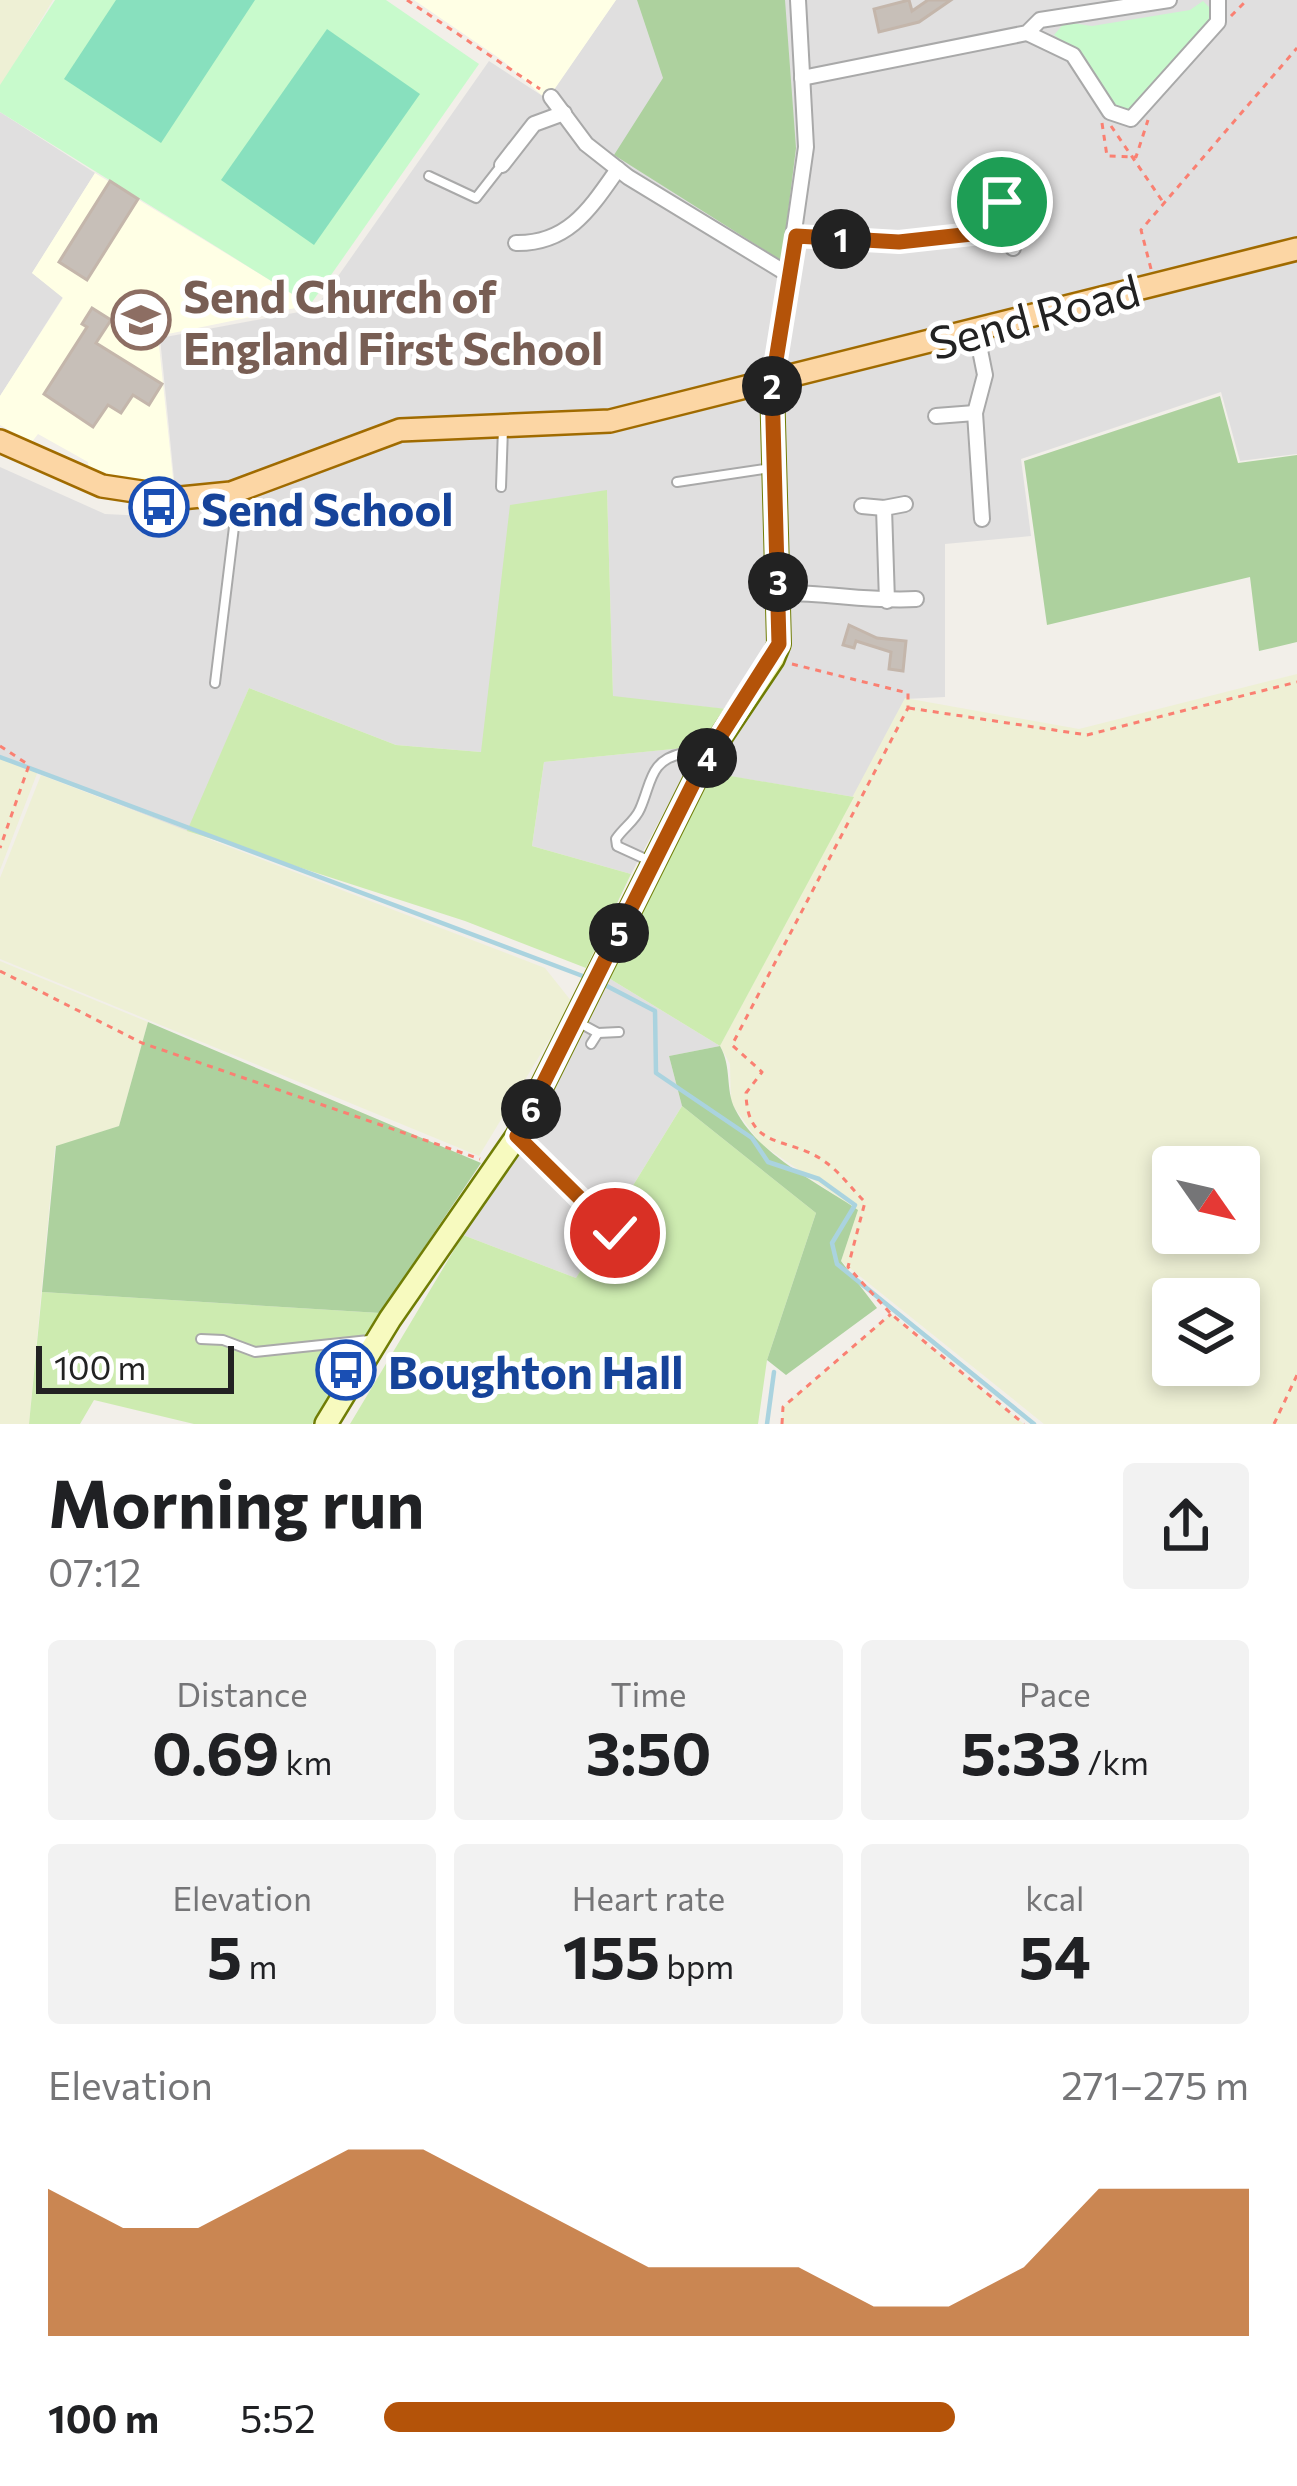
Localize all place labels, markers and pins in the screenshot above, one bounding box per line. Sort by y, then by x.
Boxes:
pin [951,151,1053,253]
pin: 1 [811,209,871,269]
place label: Send Church of England First School [183,267,603,374]
school or university icon: Send Church of England First School [110,289,172,351]
pin: 2 [742,356,802,416]
bus stop icon: Send School [128,476,190,538]
place label: Send School [201,480,454,535]
pin: 3 [748,552,808,612]
pin: 4 [677,728,737,788]
pin: 5 [589,903,649,963]
pin: 6 [501,1079,561,1139]
pin [564,1182,666,1284]
bus stop icon: Boughton Hall [315,1339,377,1401]
place label: Boughton Hall [388,1343,683,1398]

